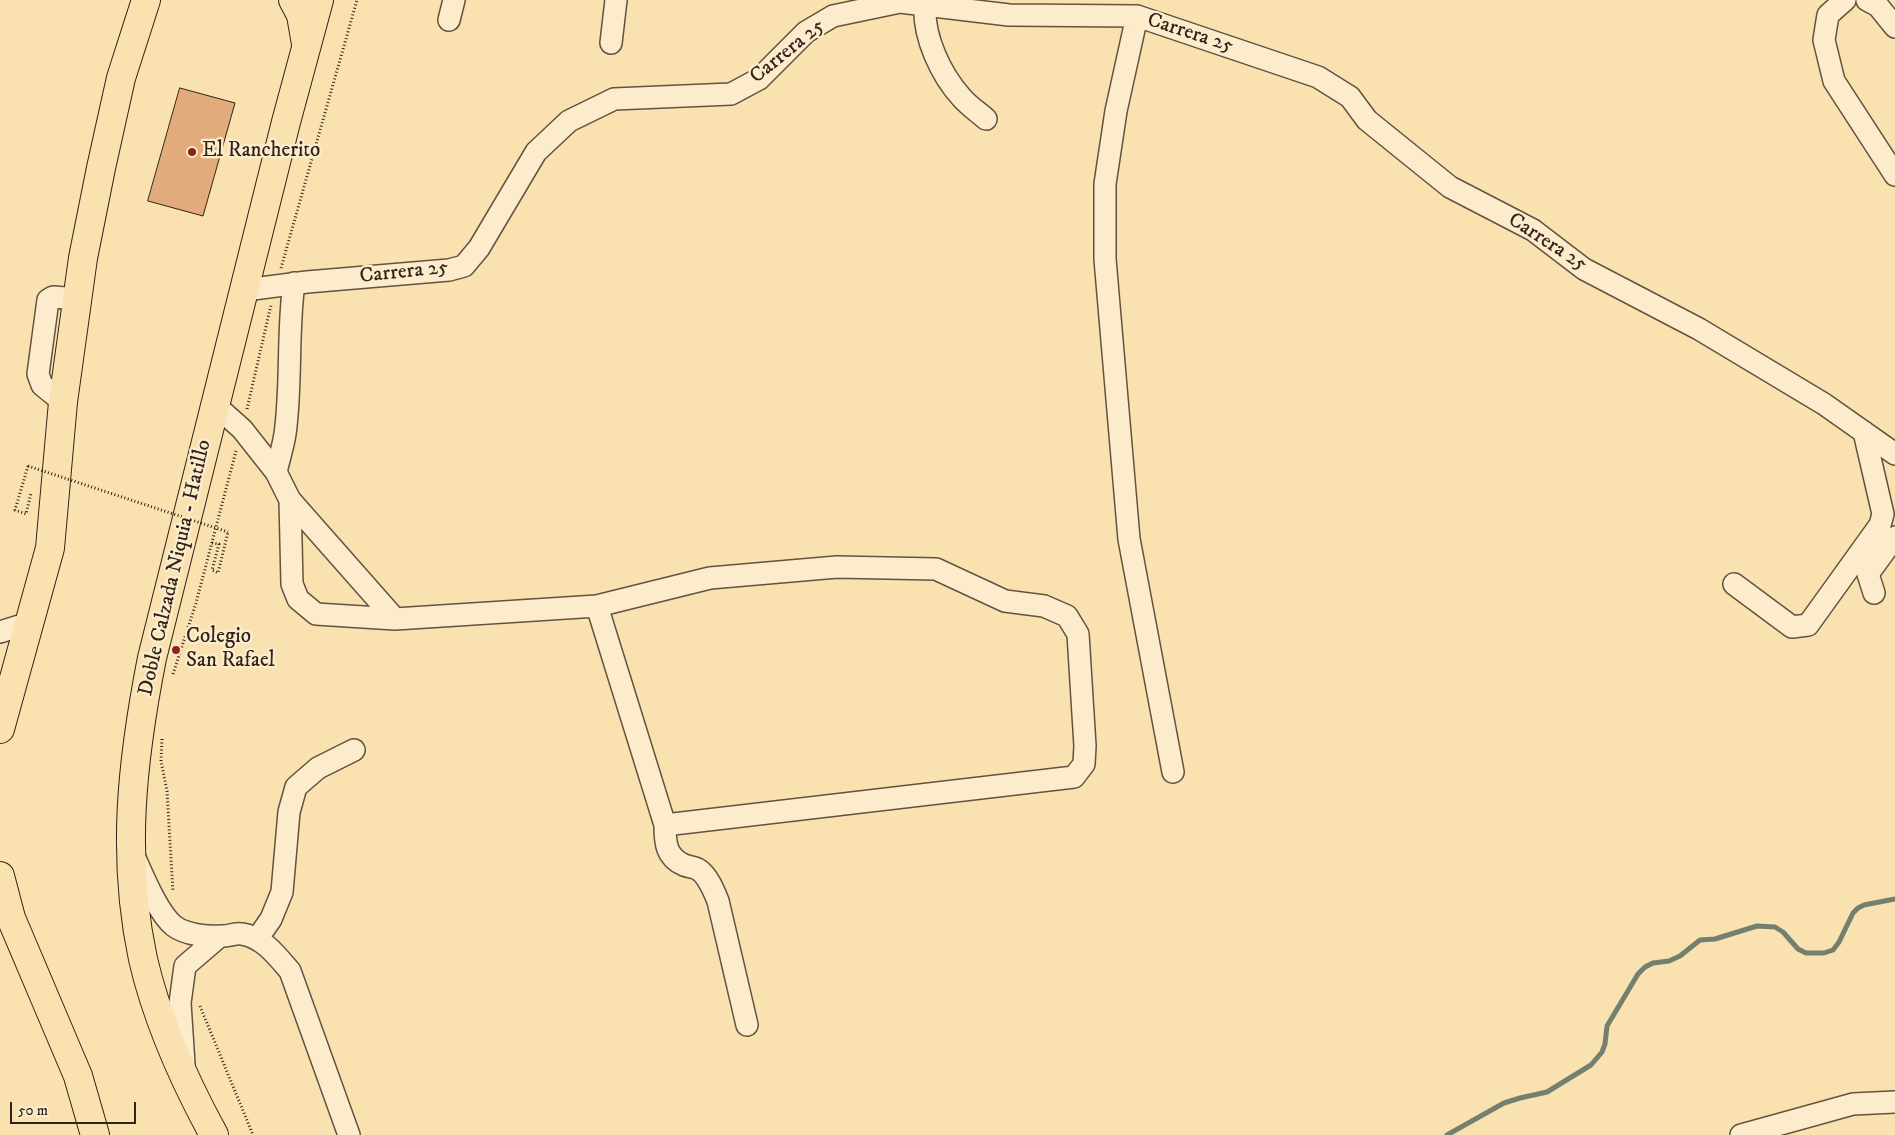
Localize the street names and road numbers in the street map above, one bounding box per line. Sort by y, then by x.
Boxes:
street label: Carrera 25 [1144,8,1236,60]
street label: Carrera 25 [745,14,831,90]
street label: Carrera 25 [1503,208,1591,278]
street label: Carrera 25 [358,256,450,290]
street label: Doble Calzada Niquia - Hatillo [134,437,218,699]

